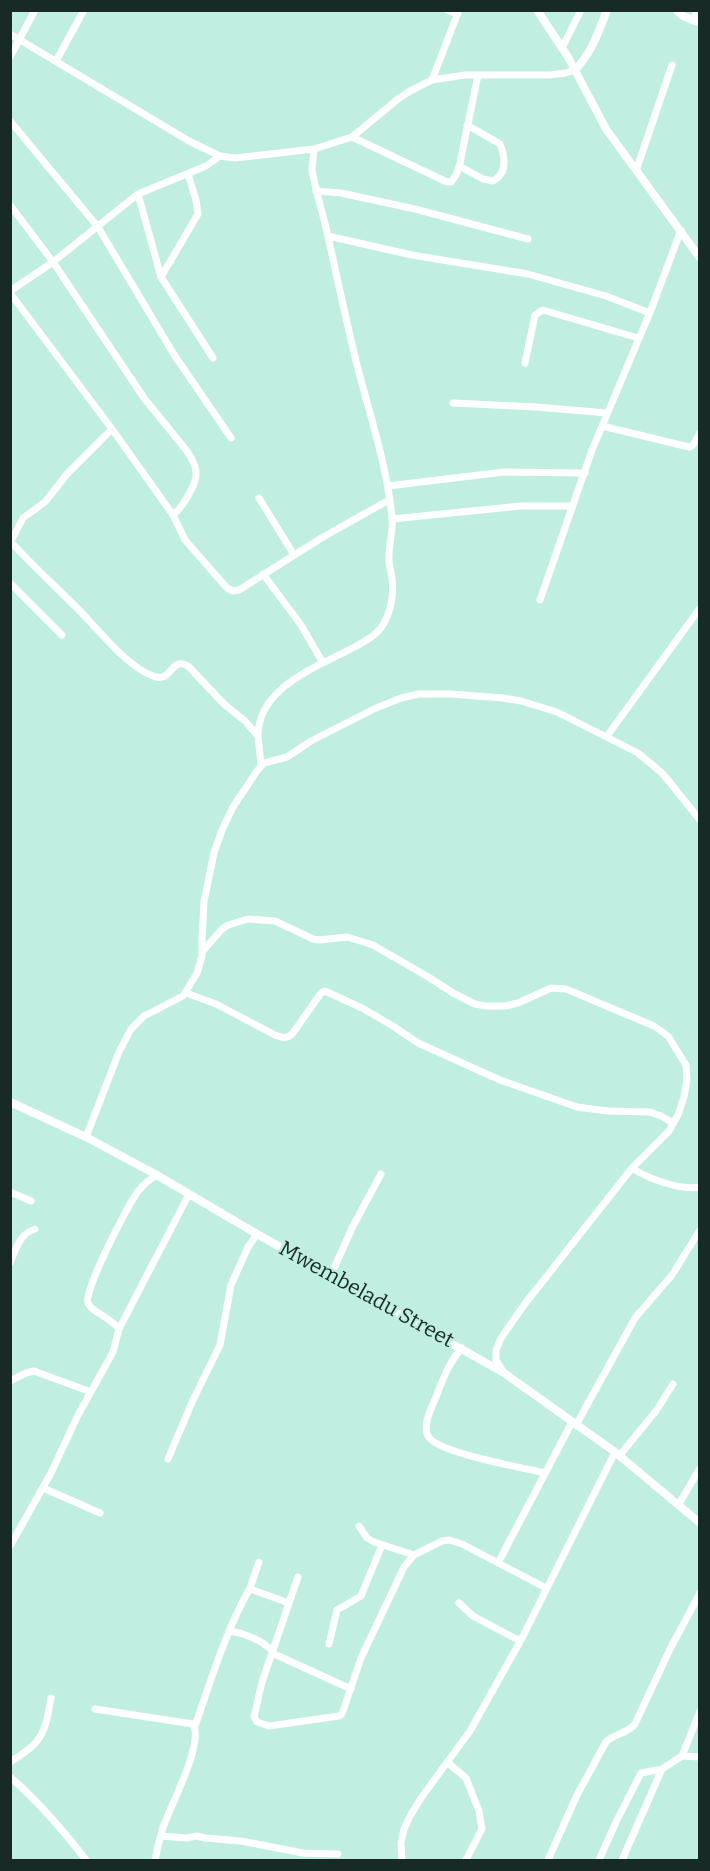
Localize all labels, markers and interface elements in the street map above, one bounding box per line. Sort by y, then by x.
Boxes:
street label: Mwembeladu Street [274,1236,458,1354]

